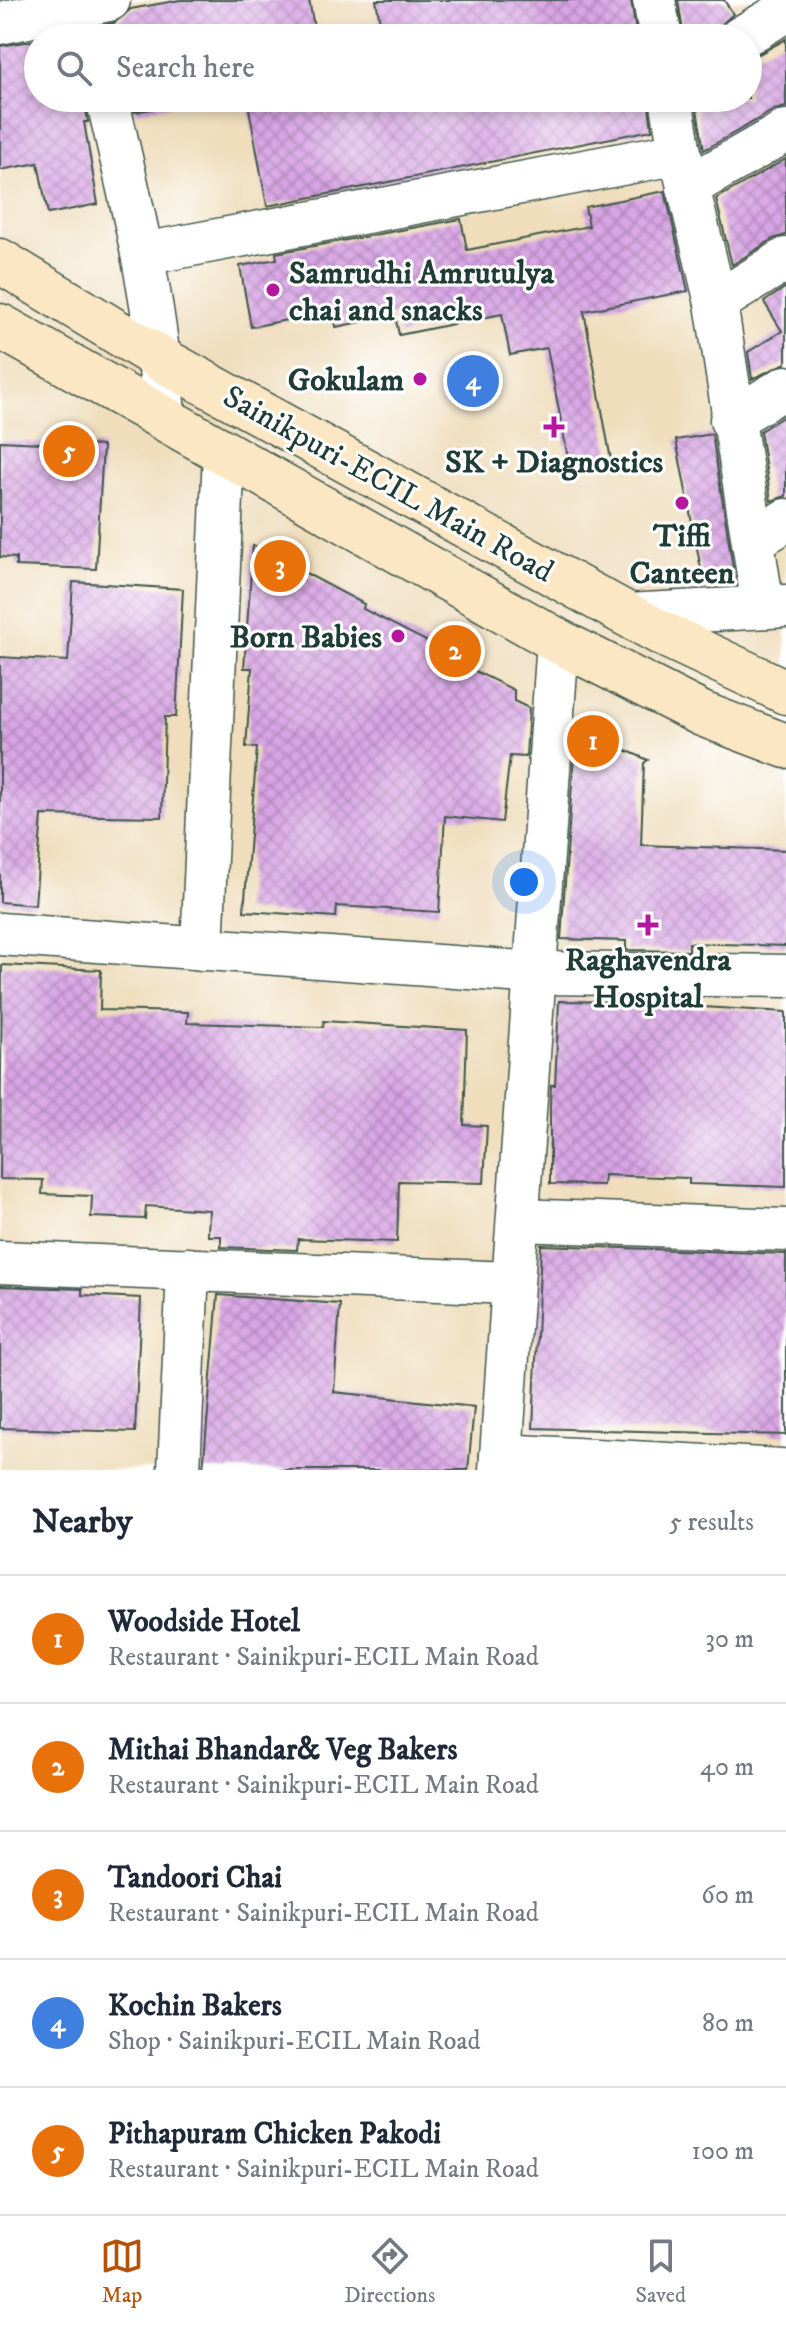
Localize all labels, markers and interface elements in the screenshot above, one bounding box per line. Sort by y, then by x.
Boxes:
search box [24,24,762,112]
icon: search [52,46,96,90]
text: Search here [116,50,255,87]
place label: Samrudhi Amrutulya chai and snacks [289,254,555,331]
marker: Samrudhi Amrutulya chai and snacks [264,281,282,299]
pin: 4 [447,351,499,411]
place label: Gokulam [288,361,404,401]
marker: Gokulam [411,370,429,388]
street label: Sainikpuri-ECIL Main Road [216,377,560,592]
marker: SK + Diagnostics [543,416,565,438]
pin: 5 [43,421,95,481]
place label: SK + Diagnostics [445,443,663,483]
marker: Tiffi Canteen [673,494,691,512]
place label: Tiffi Canteen [630,517,735,594]
pin: 3 [254,536,306,596]
place label: Born Babies [230,618,382,658]
pin: 2 [429,621,481,681]
marker: Born Babies [389,627,407,645]
pin: 1 [567,711,619,771]
your location [504,862,544,902]
marker: Raghavendra Hospital [637,914,659,936]
place label: Raghavendra Hospital [565,941,731,1018]
text: Nearby [32,1501,133,1543]
text: 5 results [669,1506,754,1539]
text: Woodside Hotel [108,1604,300,1641]
text: 1 [53,1623,63,1656]
text: 30 m [705,1623,754,1656]
text: Restaurant · Sainikpuri-ECIL Main Road [108,1641,539,1674]
text: Mithai Bhandar& Veg Bakers [108,1732,457,1769]
text: 2 [52,1751,64,1784]
text: 40 m [700,1751,754,1784]
text: Restaurant · Sainikpuri-ECIL Main Road [108,1769,539,1802]
text: Tandoori Chai [108,1860,282,1897]
text: 3 [53,1879,63,1912]
text: 60 m [701,1879,754,1912]
text: Restaurant · Sainikpuri-ECIL Main Road [108,1897,539,1930]
text: Kochin Bakers [108,1988,282,2025]
text: 4 [51,2007,65,2040]
text: 80 m [702,2007,754,2040]
text: Shop · Sainikpuri-ECIL Main Road [108,2025,481,2058]
text: Pithapuram Chicken Pakodi [108,2116,441,2153]
text: 5 [52,2135,64,2168]
text: 100 m [691,2135,754,2168]
text: Restaurant · Sainikpuri-ECIL Main Road [108,2153,539,2186]
tab: Map [100,2234,144,2309]
tab: Directions [344,2234,435,2309]
tab: Saved [635,2234,686,2309]

